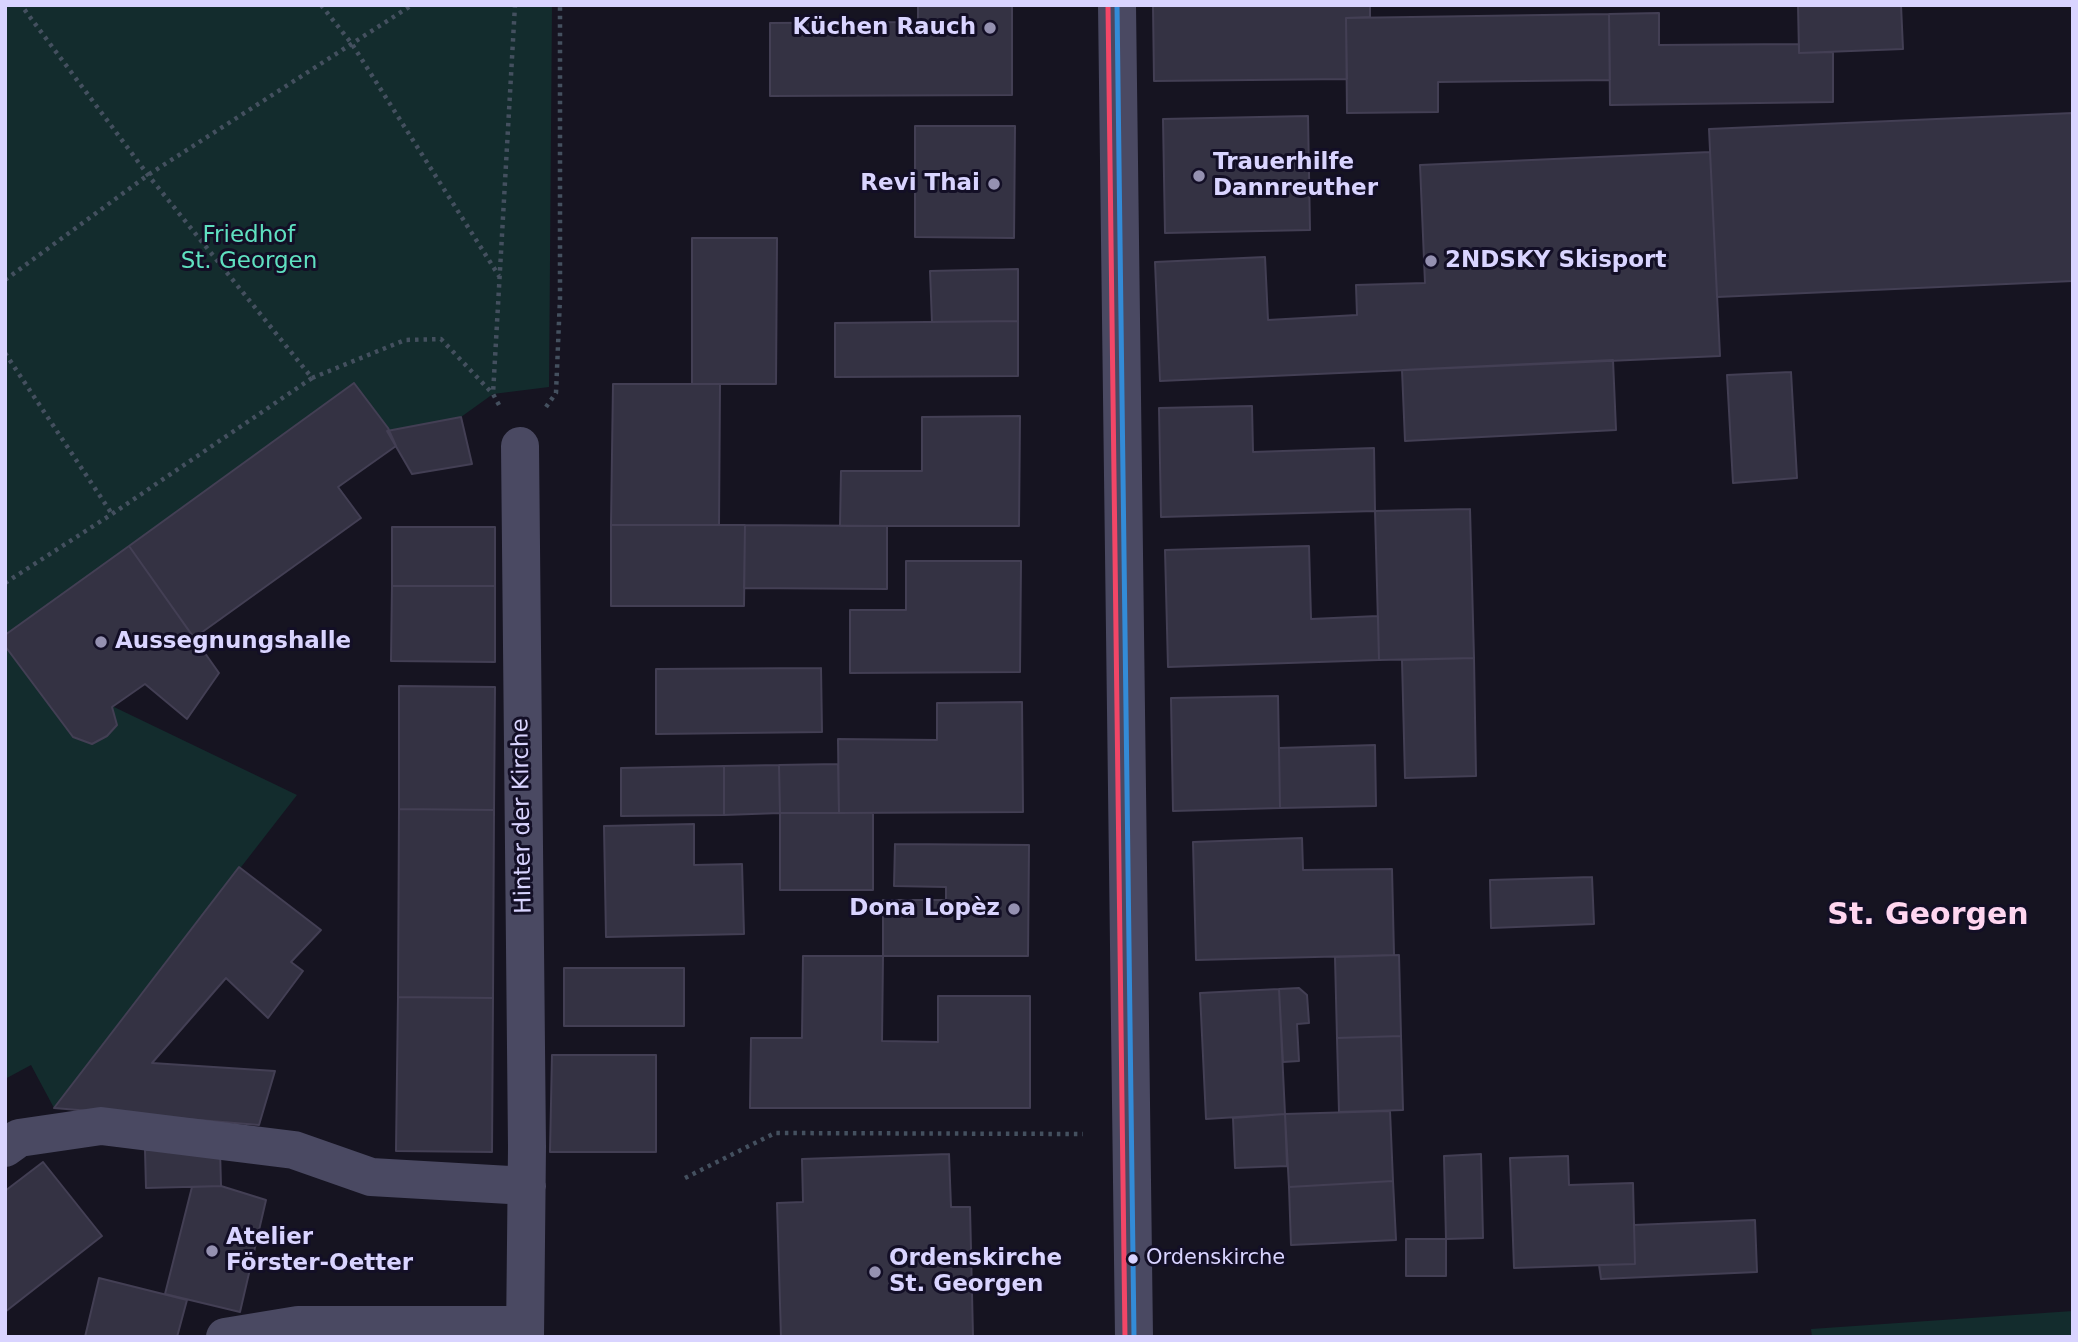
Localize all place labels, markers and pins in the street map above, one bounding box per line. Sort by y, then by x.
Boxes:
place label: Küchen Rauch [793,14,976,42]
marker: Küchen Rauch [982,20,998,36]
place label: Trauerhilfe Dannreuther [1213,149,1378,203]
marker: Trauerhilfe Dannreuther [1191,168,1207,184]
place label: Revi Thai [860,170,980,198]
marker: Revi Thai [986,176,1002,192]
place label: 2NDSKY Skisport [1445,247,1666,275]
marker: 2NDSKY Skisport [1423,253,1439,269]
place label: Aussegnungshalle [115,628,351,656]
marker: Aussegnungshalle [93,634,109,650]
place label: Dona Lopèz [849,895,1000,923]
marker: Dona Lopèz [1006,901,1022,917]
place label: Atelier Förster-Oetter [226,1224,413,1278]
marker: Atelier Förster-Oetter [204,1243,220,1259]
place label: Ordenskirche St. Georgen [889,1245,1062,1299]
place label: Ordenskirche [1146,1246,1285,1272]
marker: Ordenskirche [1126,1252,1140,1266]
marker: Ordenskirche St. Georgen [867,1264,883,1280]

